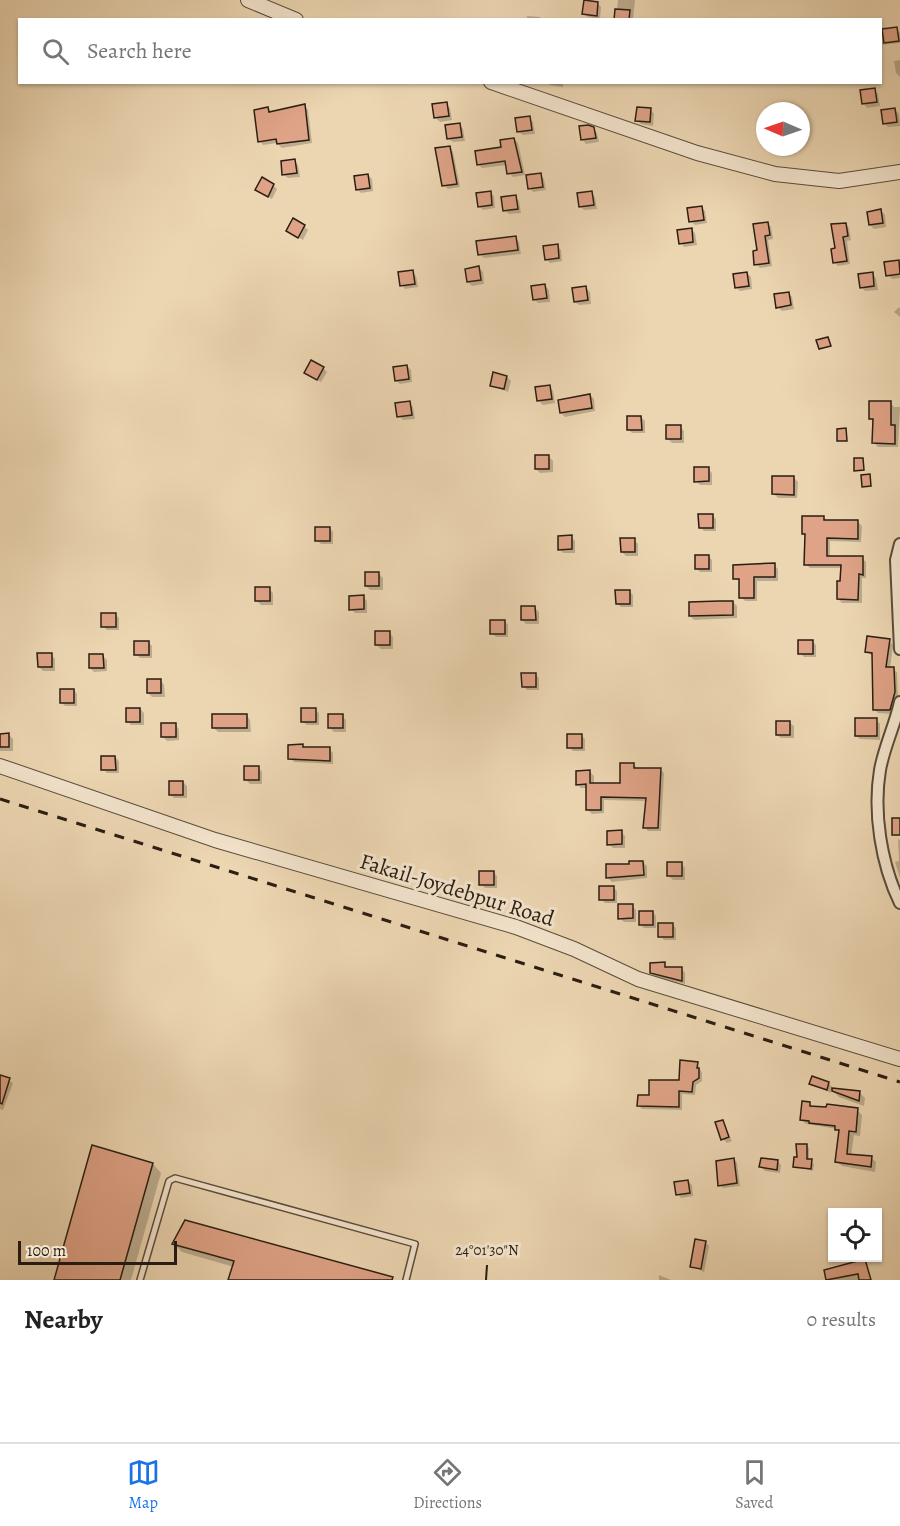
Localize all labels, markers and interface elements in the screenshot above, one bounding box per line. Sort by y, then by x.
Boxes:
search box [18,18,882,84]
icon: search [39,35,72,68]
text: Search here [87,36,192,66]
north arrow [756,102,810,156]
street label: Fakail-Joydebpur Road [356,846,558,934]
map controls [828,1208,882,1262]
button: locate [828,1208,882,1262]
scale bar [18,1238,177,1266]
text: 100 m [27,1240,66,1262]
text: 24°01'30"N [455,1240,519,1260]
text: Nearby [24,1302,103,1337]
text: 0 results [807,1306,876,1333]
tab: Map [127,1456,160,1514]
tab: Directions [413,1456,482,1514]
tab: Saved [735,1456,773,1514]

